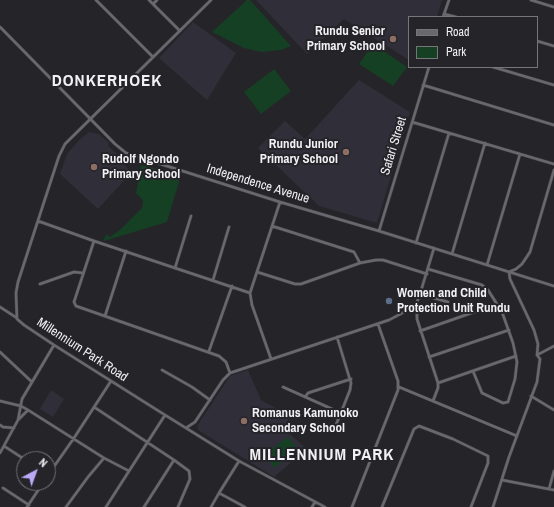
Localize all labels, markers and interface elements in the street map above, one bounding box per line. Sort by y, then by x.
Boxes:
legend [408,16,538,68]
place label: Rundu Senior Primary School [307,24,385,55]
text: Road [446,24,470,40]
marker: Rundu Senior Primary School [388,34,398,44]
text: Park [446,44,466,60]
district label: DONKERHOEK [52,71,162,91]
street label: Safari Street [378,115,410,177]
place label: Rundu Junior Primary School [260,137,338,168]
marker: Rundu Junior Primary School [341,147,351,157]
place label: Rudolf Ngondo Primary School [102,152,180,183]
street label: Independence Avenue [205,161,311,207]
marker: Rudolf Ngondo Primary School [89,162,99,172]
place label: Women and Child Protection Unit Rundu [397,286,510,317]
marker: Women and Child Protection Unit Rundu [384,296,394,306]
street label: Millennium Park Road [34,315,130,385]
place label: Romanus Kamunoko Secondary School [252,406,359,437]
marker: Romanus Kamunoko Secondary School [239,416,249,426]
district label: MILLENNIUM PARK [250,445,394,465]
north arrow [16,451,56,491]
text: N [36,455,50,470]

